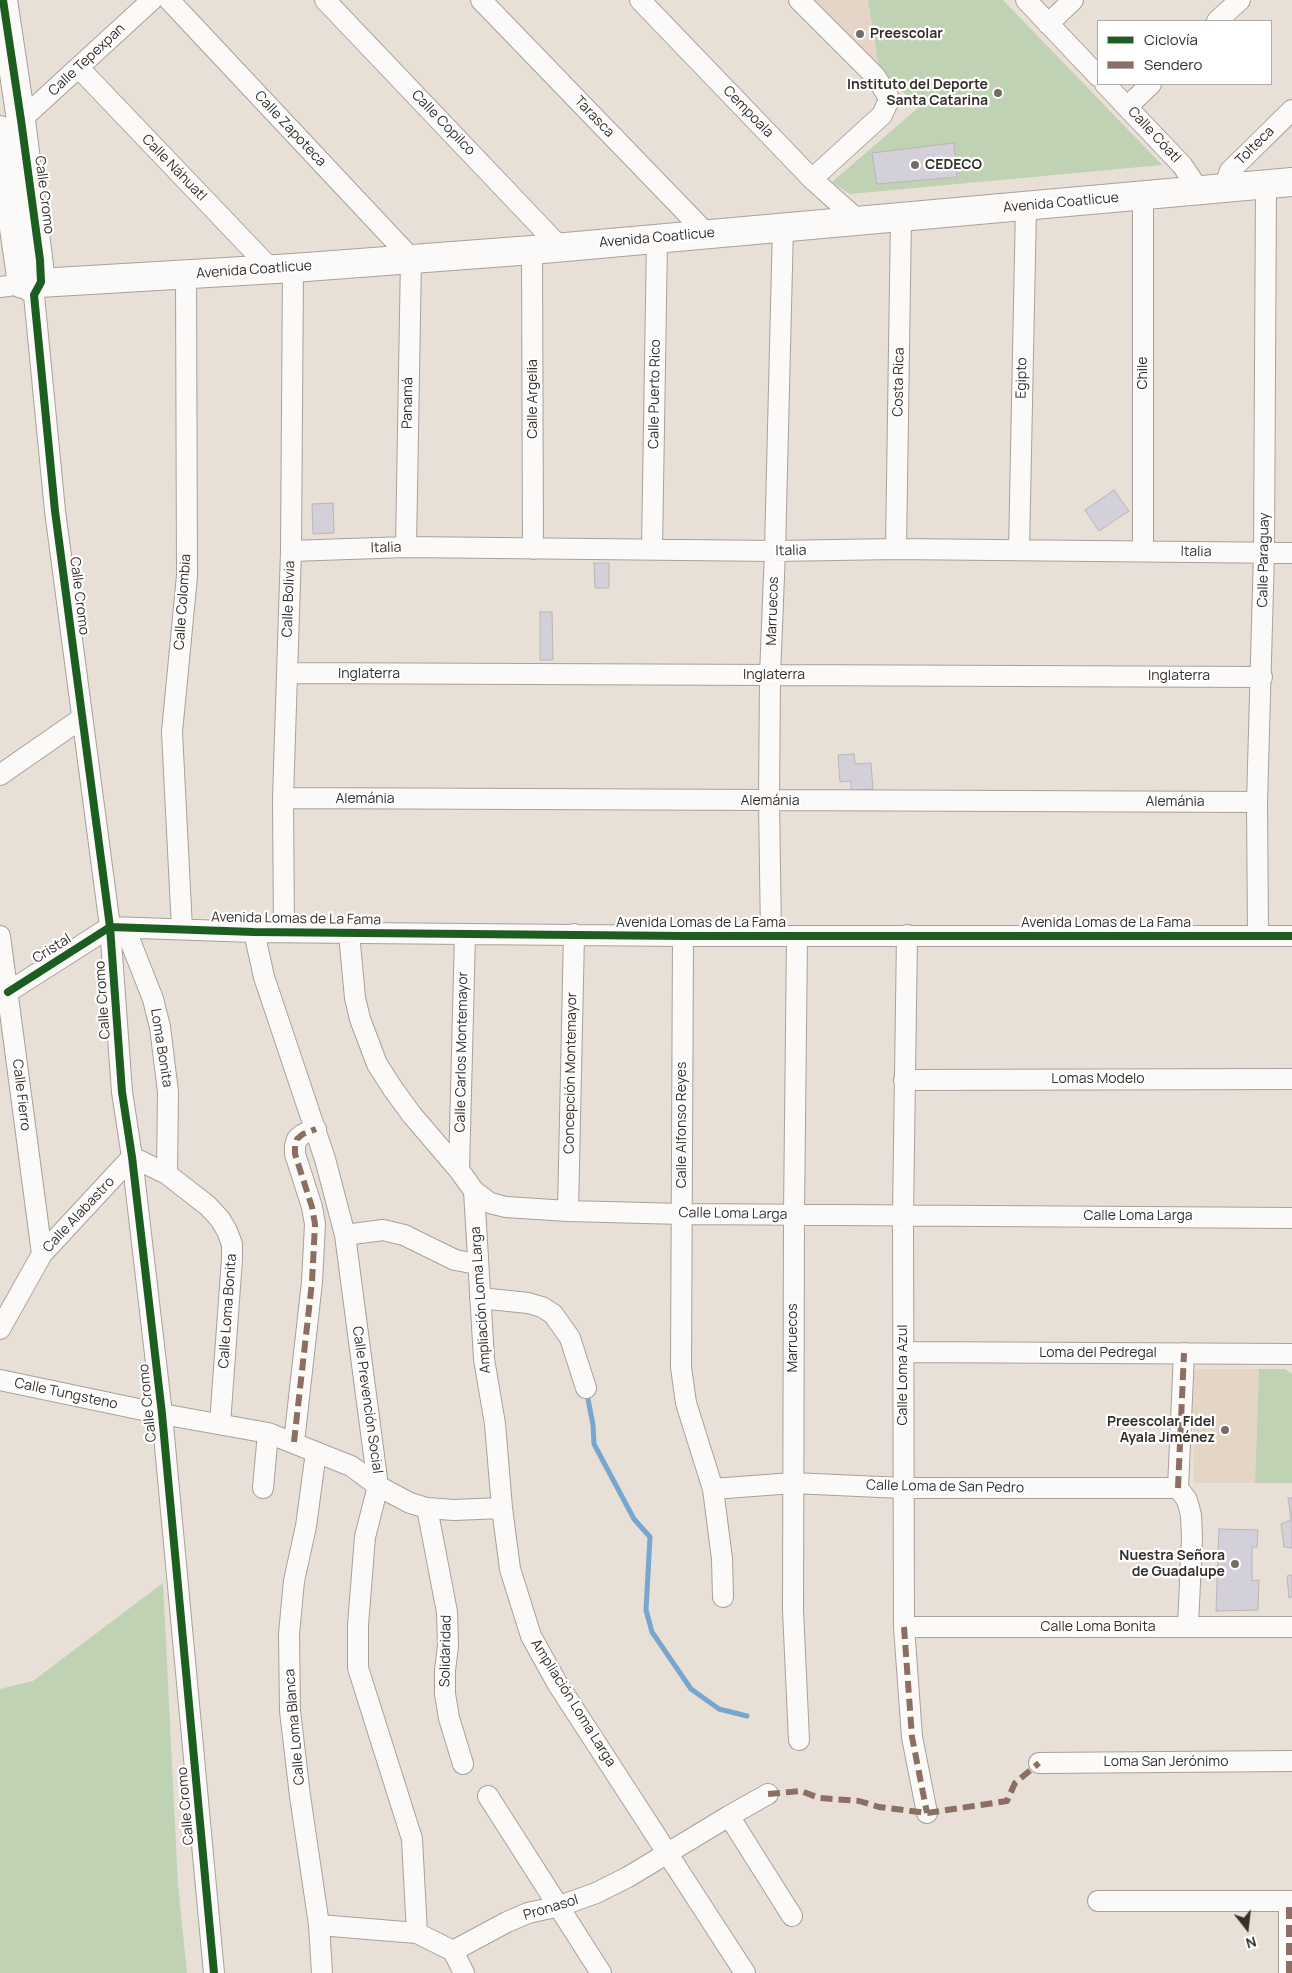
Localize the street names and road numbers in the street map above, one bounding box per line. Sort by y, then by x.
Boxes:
street label: Calle Tepexpan [45,20,129,100]
street label: Cempoala [719,83,777,141]
street label: Calle Copilco [408,87,478,159]
street label: Calle Zapoteca [251,88,329,170]
street label: Tarasca [570,93,618,141]
street label: Calle Cóatl [1124,104,1184,166]
street label: Tolteca [1232,123,1278,169]
street label: Calle Náhuatl [138,131,210,205]
street label: Calle Cromo [31,155,57,235]
street label: Avenida Coatlicue [1002,190,1120,216]
street label: Avenida Coatlicue [598,225,716,251]
street label: Avenida Coatlicue [196,258,312,282]
street label: Calle Puerto Rico [646,339,664,449]
street label: Costa Rica [890,347,908,417]
street label: Chile [1135,356,1151,390]
street label: Egipto [1013,357,1031,399]
street label: Calle Argelia [525,359,541,439]
street label: Panamá [399,377,417,429]
street label: Calle Paraguay [1255,512,1273,608]
street label: Italia [370,539,402,557]
street label: Italia [775,542,807,560]
street label: Italia [1180,543,1212,561]
street label: Calle Colombia [171,553,195,651]
street label: Calle Cromo [66,556,92,636]
street label: Calle Bolivia [279,560,299,638]
street label: Marruecos [763,576,783,646]
street label: Inglaterra [338,666,400,682]
street label: Inglaterra [743,667,805,683]
street label: Inglaterra [1148,668,1210,684]
street label: Alemánia [335,791,395,807]
street label: Alemánia [740,793,800,809]
street label: Alemánia [1145,794,1205,810]
street label: Avenida Lomas de La Fama [211,909,381,929]
street label: Avenida Lomas de La Fama [616,915,786,931]
street label: Avenida Lomas de La Fama [1021,915,1191,931]
street label: Cristal [30,931,74,967]
street label: Calle Cromo [92,960,114,1040]
street label: Calle Carlos Montemayor [452,971,472,1133]
street label: Concepción Montemayor [561,992,581,1154]
street label: Loma Bonita [146,1007,176,1089]
street label: Calle Fierro [8,1058,34,1132]
street label: Calle Alfonso Reyes [674,1062,690,1188]
street label: Lomas Modelo [1051,1071,1145,1087]
street label: Calle Alabastro [40,1174,118,1256]
street label: Calle Loma Larga [678,1205,788,1223]
street label: Calle Loma Larga [1084,1208,1192,1224]
street label: Ampliación Loma Larga [467,1226,495,1374]
street label: Calle Loma Bonita [216,1253,240,1369]
street label: Marruecos [785,1303,801,1373]
street label: Calle Loma Azul [895,1324,911,1426]
street label: Calle Prevención Social [348,1325,386,1475]
street label: Loma del Pedregal [1039,1345,1157,1361]
street label: Calle Cromo [136,1363,160,1443]
street label: Calle Tungsteno [13,1375,119,1413]
street label: Calle Loma de San Pedro [866,1477,1024,1497]
street label: Solidaridad [437,1615,455,1687]
street label: Calle Loma Bonita [1040,1619,1156,1635]
street label: Ampliación Loma Larga [527,1636,619,1770]
street label: Calle Loma Blanca [282,1668,308,1786]
street label: Loma San Jerónimo [1104,1754,1228,1770]
street label: Calle Cromo [174,1766,198,1846]
street label: Pronasol [521,1892,581,1924]

